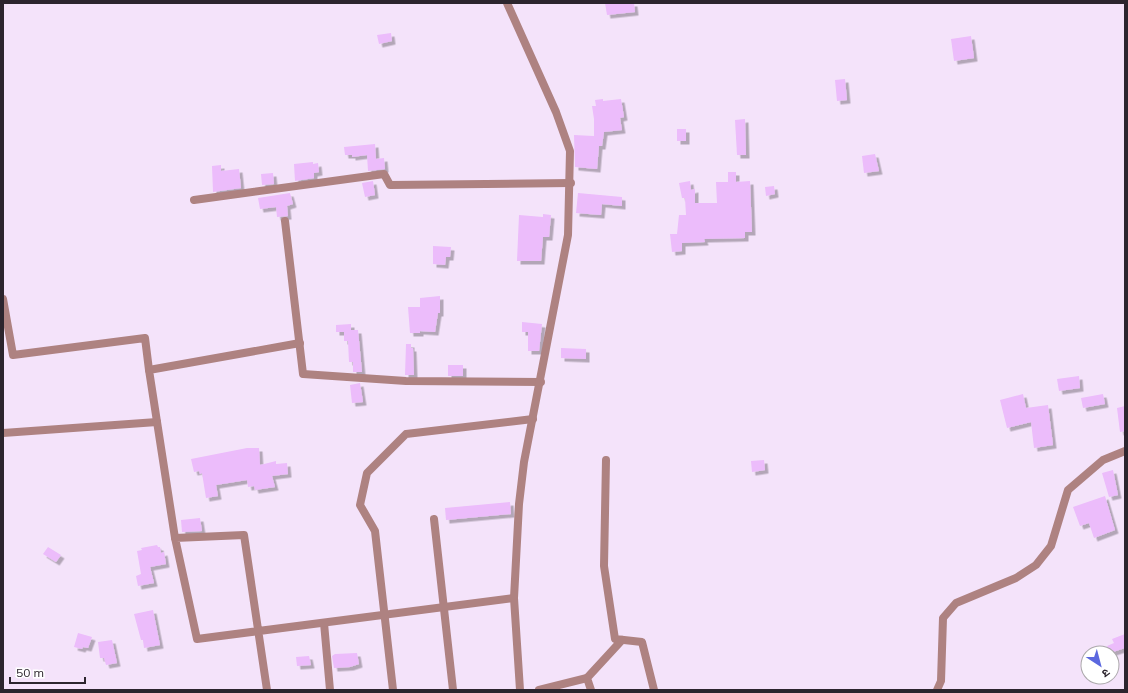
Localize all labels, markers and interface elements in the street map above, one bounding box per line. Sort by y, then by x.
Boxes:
north arrow [1080,645,1120,685]
scale bar [10,659,85,685]
text: 50 m [16,665,44,680]
text: उ [1099,666,1113,681]

